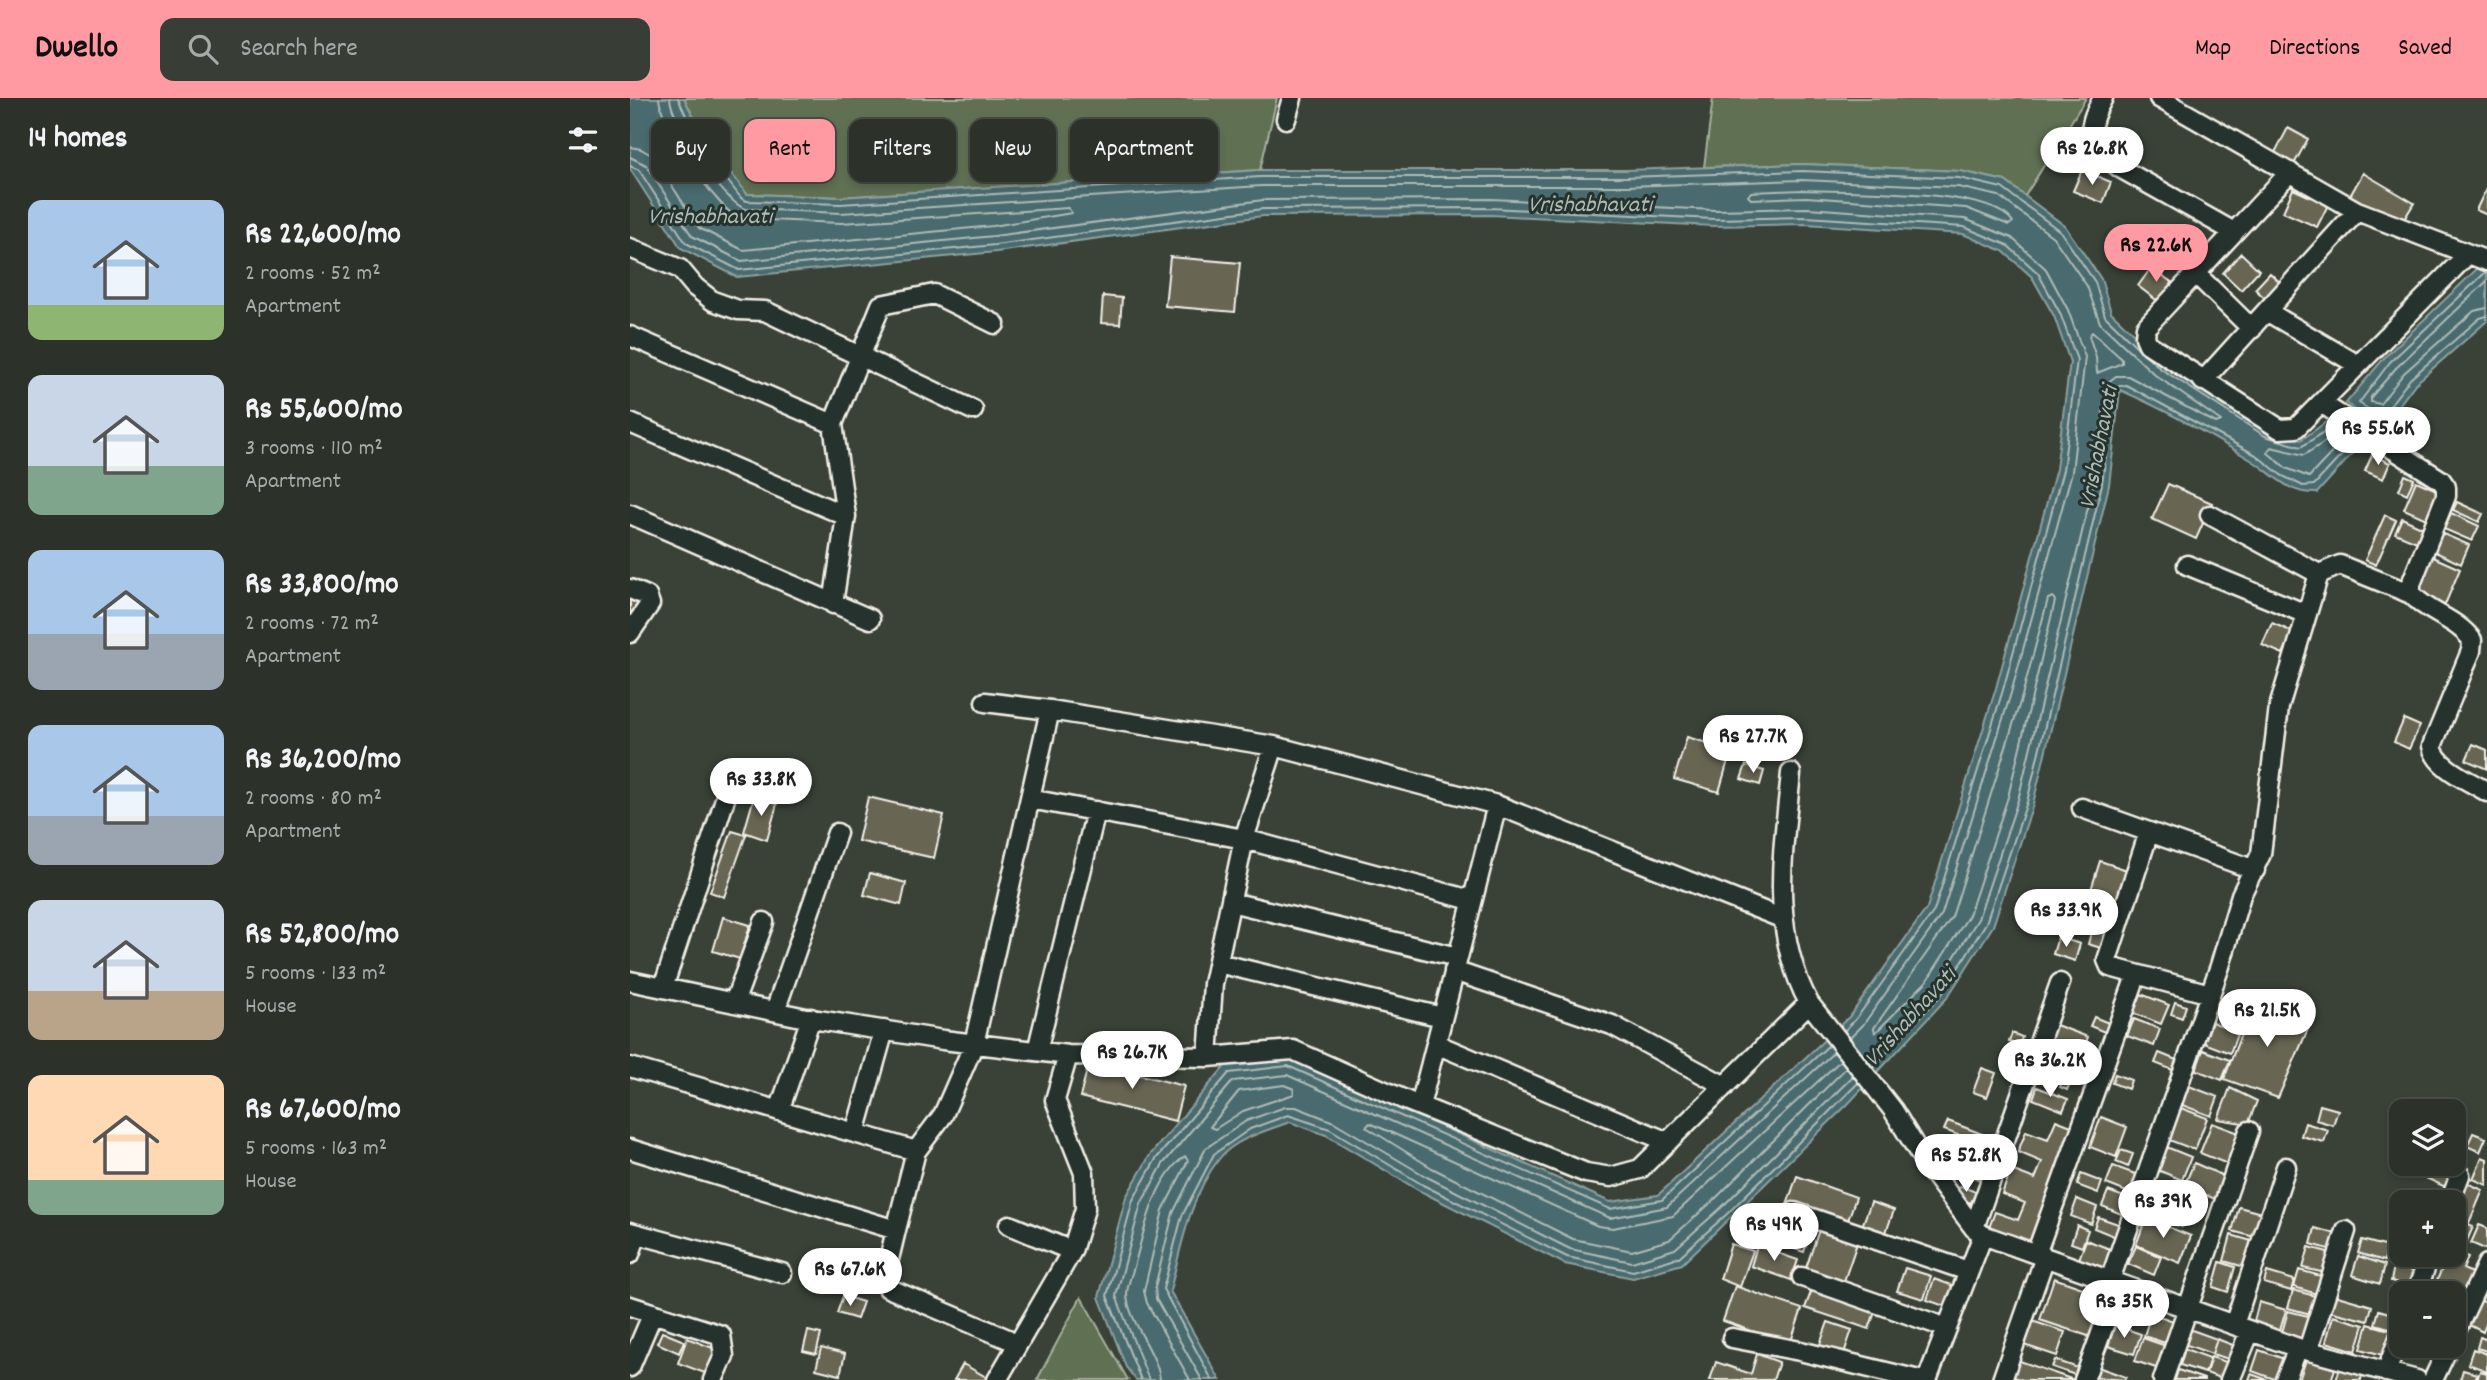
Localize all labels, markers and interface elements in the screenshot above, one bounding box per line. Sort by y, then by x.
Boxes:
search box [160,18,650,81]
text: Dwello [35,26,118,73]
icon: search [184,30,222,68]
text: Search here [240,31,358,68]
text: Map [2195,32,2231,66]
text: Directions [2269,32,2360,66]
text: Saved [2398,32,2452,66]
text: 14 homes [28,119,127,162]
chip: Buy [651,119,730,182]
chip: Rent [744,119,835,182]
chip: Filters [849,119,956,182]
chip: New [970,119,1056,182]
chip: Apartment [1070,119,1218,182]
icon: filters [564,121,602,159]
pin: Rs 26.8K [2020,127,2164,187]
text: Rs 26.8K [2056,133,2128,166]
water label: Vrishabhavati [1528,189,1656,223]
water label: Vrishabhavati [648,201,776,235]
text: Rs 22,600/mo [245,215,401,258]
pin: Rs 22.6K [2084,225,2228,284]
icon: home [84,228,168,312]
text: Rs 22.6K [2120,230,2192,263]
text: 2 rooms · 52 m² [245,258,381,291]
text: Apartment [245,291,341,324]
water label: Vrishabhavati [2071,380,2129,512]
text: Rs 55,600/mo [245,390,403,433]
icon: home [84,403,168,487]
pin: Rs 55.6K [2306,408,2450,467]
text: Rs 55.6K [2341,413,2415,446]
text: 3 rooms · 110 m² [245,433,383,466]
text: Apartment [245,466,341,499]
text: Rs 33,800/mo [245,565,399,608]
icon: home [84,578,168,662]
text: 2 rooms · 72 m² [245,608,379,641]
text: Apartment [245,641,341,674]
pin: Rs 27.7K [1681,716,1825,775]
text: Rs 27.7K [1719,721,1787,754]
text: Rs 36,200/mo [245,740,401,783]
icon: home [84,753,168,837]
pin: Rs 33.8K [689,758,833,818]
text: Rs 33.8K [726,764,796,797]
text: 2 rooms · 80 m² [245,783,382,816]
text: Apartment [245,816,341,849]
pin: Rs 33.9K [1994,890,2138,949]
text: Rs 33.9K [2030,895,2102,928]
text: Rs 52,800/mo [245,915,399,958]
icon: home [84,928,168,1012]
text: 5 rooms · 133 m² [245,958,386,991]
water label: Vrishabhavati [1857,958,1968,1076]
pin: Rs 21.5K [2195,990,2339,1049]
text: House [245,991,297,1024]
text: Rs 21.5K [2234,995,2300,1028]
pin: Rs 26.7K [1060,1032,1204,1091]
text: Rs 26.7K [1097,1037,1167,1070]
pin: Rs 36.2K [1978,1040,2122,1099]
text: Rs 36.2K [2014,1045,2086,1078]
text: Rs 67,600/mo [245,1090,401,1133]
map controls [2389,1099,2466,1358]
button: layers [2389,1099,2466,1176]
icon: home [84,1103,168,1187]
text: 5 rooms · 163 m² [245,1133,387,1166]
pin: Rs 52.8K [1894,1134,2038,1194]
text: Rs 52.8K [1931,1140,2001,1173]
text: House [245,1166,297,1199]
pin: Rs 39K [2106,1180,2220,1240]
text: Rs 39K [2134,1186,2192,1219]
button: + [2389,1190,2466,1267]
pin: Rs 49K [1717,1204,1831,1263]
text: Rs 49K [1746,1209,1802,1242]
pin: Rs 67.6K [778,1248,922,1308]
text: Rs 67.6K [814,1254,886,1287]
pin: Rs 35K [2067,1280,2181,1340]
button: − [2389,1281,2466,1358]
text: Rs 35K [2095,1286,2153,1319]

